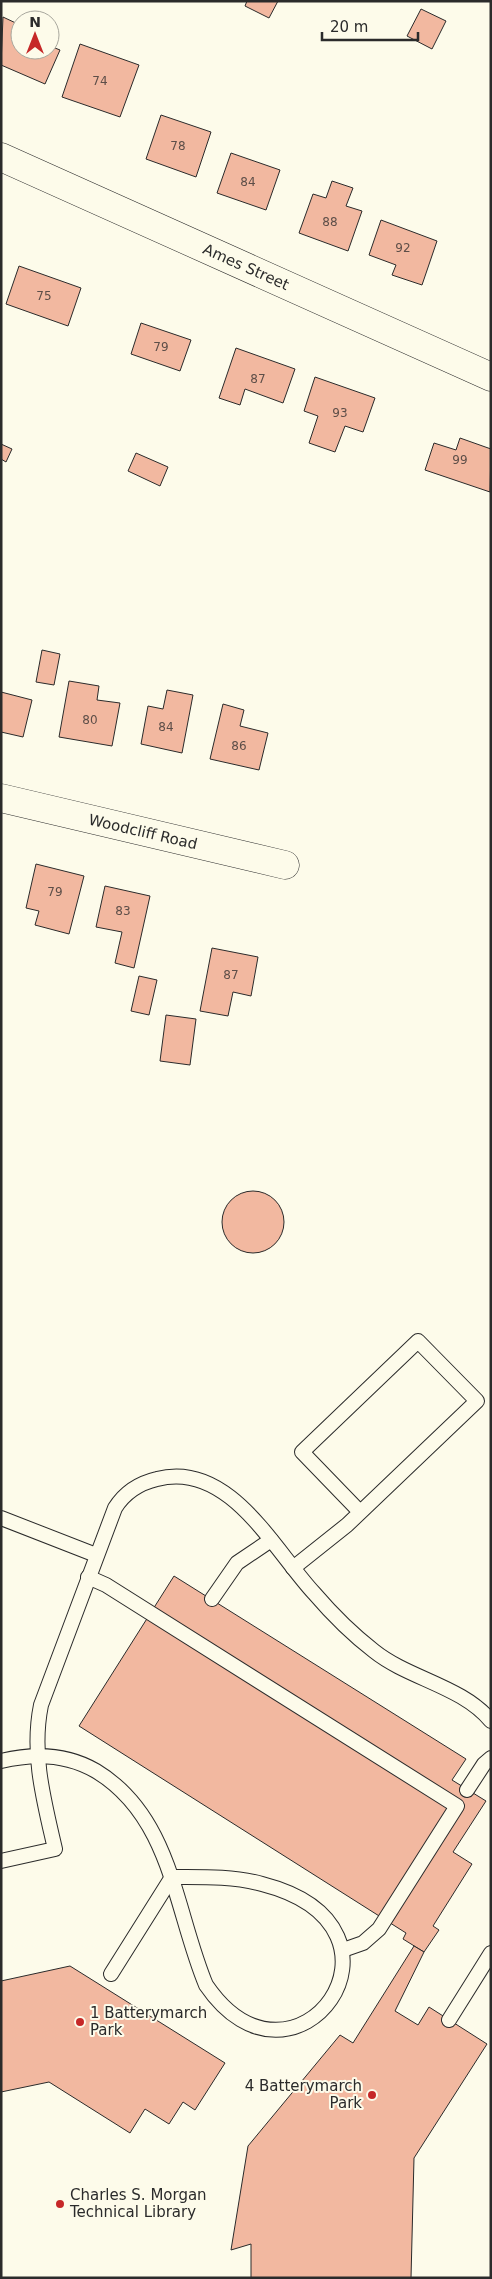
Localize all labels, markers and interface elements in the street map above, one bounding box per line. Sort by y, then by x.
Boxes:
north arrow [10,10,60,60]
scale bar [322,10,418,42]
text: N [29,14,41,30]
text: 20 m [330,18,368,36]
house number: 74 [92,74,108,88]
house number: 78 [170,139,186,153]
house number: 84 [240,175,256,189]
house number: 88 [322,215,338,229]
street label: Ames Street [200,240,292,294]
house number: 92 [395,241,411,255]
house number: 75 [36,289,52,303]
house number: 79 [153,340,169,354]
house number: 87 [250,372,266,386]
house number: 93 [332,406,348,420]
house number: 99 [452,453,468,467]
house number: 80 [82,713,98,727]
house number: 84 [158,720,174,734]
house number: 86 [231,739,247,753]
street label: Woodcliff Road [87,811,199,853]
house number: 79 [47,885,63,899]
house number: 83 [115,904,131,918]
house number: 87 [223,968,239,982]
place label: 1 Batterymarch Park [90,2004,207,2039]
marker: 1 Batterymarch Park [74,2016,86,2028]
place label: 4 Batterymarch Park [245,2077,362,2112]
marker: 4 Batterymarch Park [366,2089,378,2101]
place label: Charles S. Morgan Technical Library [69,2186,207,2221]
marker: Charles S. Morgan Technical Library [54,2198,66,2210]

